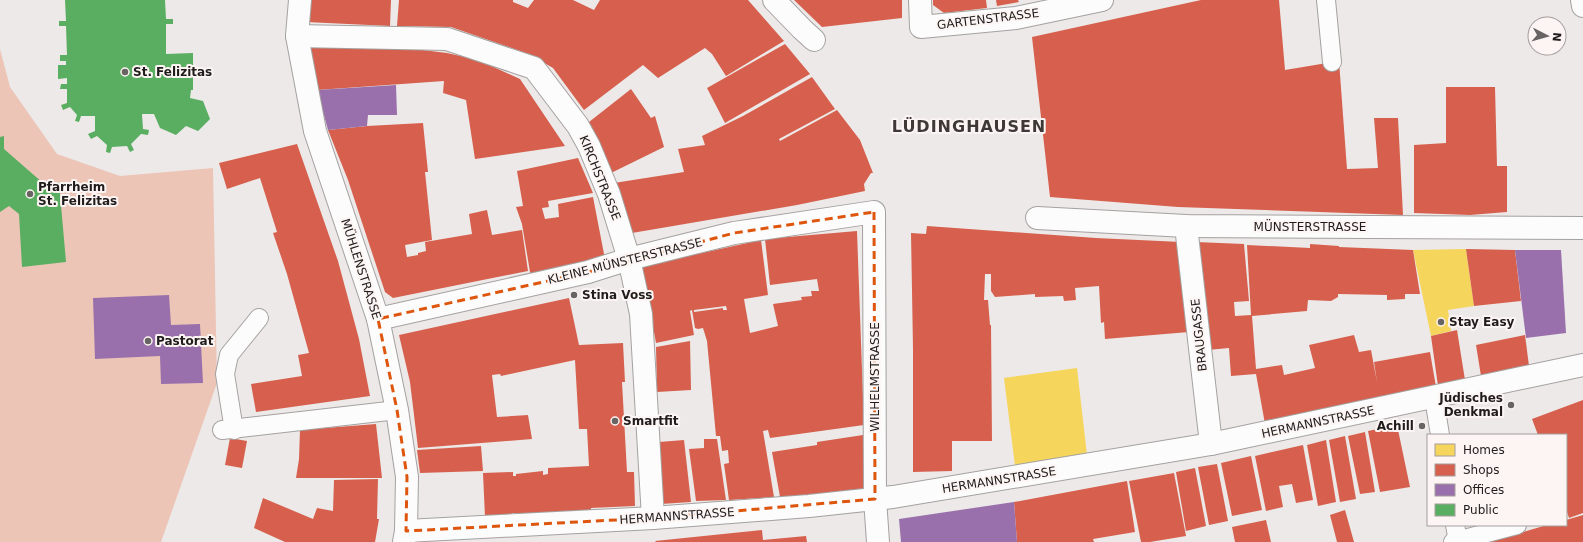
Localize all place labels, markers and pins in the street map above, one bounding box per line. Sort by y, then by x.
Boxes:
place label: St. Felizitas [133,65,212,79]
marker: St. Felizitas [120,67,130,77]
place label: Pfarrheim St. Felizitas [38,180,117,208]
marker: Pfarrheim St. Felizitas [25,189,35,199]
place label: Stina Voss [582,288,652,302]
marker: Stina Voss [569,290,579,300]
place label: Stay Easy [1449,315,1515,329]
marker: Stay Easy [1436,317,1446,327]
place label: Pastorat [156,334,214,348]
marker: Pastorat [143,336,153,346]
place label: Jüdisches Denkmal [1438,391,1503,419]
marker: Jüdisches Denkmal [1506,400,1516,410]
place label: Smartfit [623,414,679,428]
marker: Smartfit [610,416,620,426]
place label: Achill [1377,419,1414,433]
marker: Achill [1417,421,1427,431]

